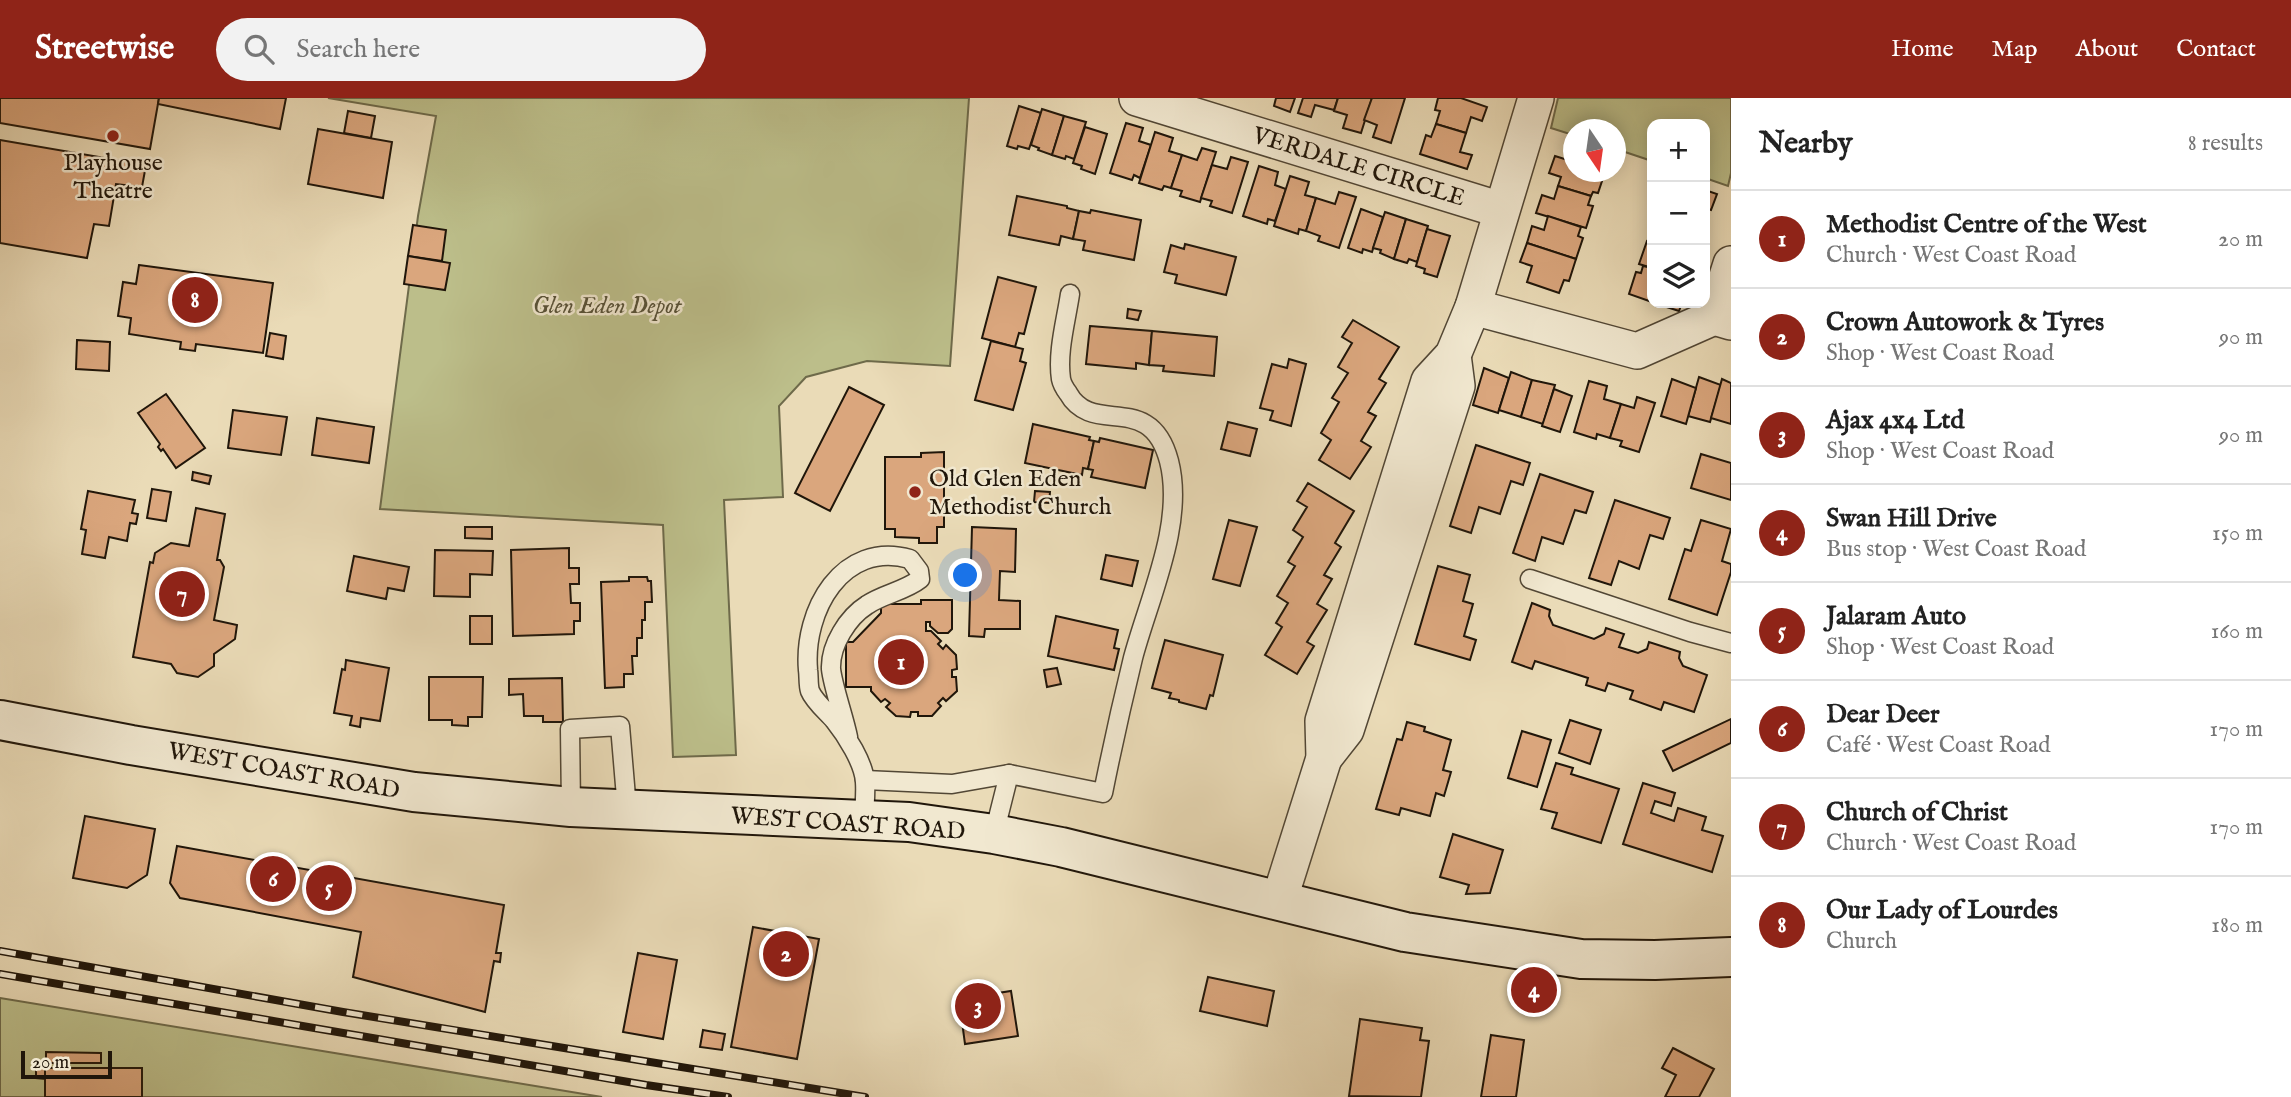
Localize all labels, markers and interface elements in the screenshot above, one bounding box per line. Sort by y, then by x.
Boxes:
search box [216,18,706,81]
text: Streetwise [35,28,174,70]
icon: search [240,30,278,68]
text: Search here [296,33,420,66]
text: Home [1891,34,1954,65]
text: Map [1992,34,2038,65]
text: About [2076,34,2138,65]
text: Contact [2176,34,2256,65]
north arrow [1563,119,1626,182]
map controls [1647,119,1710,308]
button: + [1647,119,1710,182]
street label: VERDALE CIRCLE [1248,120,1469,214]
text: Nearby [1759,125,1852,163]
marker: Playhouse Theatre [105,128,121,144]
text: 8 results [2188,129,2263,158]
place label: Playhouse Theatre [63,148,163,207]
button: − [1647,182,1710,245]
text: Methodist Centre of the West [1826,208,2147,241]
text: 1 [1778,225,1786,254]
text: 20 m [2218,225,2263,254]
text: Church · West Coast Road [1826,241,2076,270]
button: layers [1647,245,1710,308]
pin: 8 [172,274,218,326]
park label: Glen Eden Depot [532,291,683,322]
text: Crown Autowork & Tyres [1826,306,2104,339]
text: 2 [1777,323,1787,352]
text: 90 m [2219,323,2263,352]
text: Shop · West Coast Road [1826,339,2054,368]
text: Ajax 4x4 Ltd [1826,404,1964,437]
text: 3 [1778,421,1786,450]
text: 90 m [2219,421,2263,450]
text: Shop · West Coast Road [1826,437,2054,466]
place label: Old Glen Eden Methodist Church [929,464,1112,523]
marker: Old Glen Eden Methodist Church [907,484,923,500]
text: Swan Hill Drive [1826,502,1997,535]
text: 4 [1776,519,1788,548]
text: 150 m [2212,519,2263,548]
text: Bus stop · West Coast Road [1826,535,2086,564]
your location [948,558,982,592]
pin: 7 [159,568,205,620]
text: Jalaram Auto [1826,600,1966,633]
text: 5 [1778,617,1786,646]
text: 160 m [2211,617,2263,646]
text: Shop · West Coast Road [1826,633,2054,662]
pin: 1 [878,636,924,688]
text: Dear Deer [1826,698,1940,731]
text: 6 [1777,715,1787,744]
text: 170 m [2210,715,2263,744]
text: Café · West Coast Road [1826,731,2050,760]
street label: WEST COAST ROAD [165,736,402,807]
text: Church of Christ [1826,796,2008,829]
street label: WEST COAST ROAD [730,801,966,848]
text: 7 [1777,813,1787,842]
text: 170 m [2210,813,2263,842]
text: Church · West Coast Road [1826,829,2076,858]
pin: 6 [250,853,296,905]
pin: 5 [306,862,352,914]
text: Our Lady of Lourdes [1826,894,2058,927]
text: 8 [1777,911,1787,940]
text: 180 m [2211,911,2263,940]
text: Church [1826,927,1897,956]
pin: 2 [763,928,809,980]
pin: 4 [1511,964,1557,1016]
pin: 3 [955,980,1001,1032]
scale bar [21,1048,112,1080]
text: 20 m [32,1051,69,1075]

